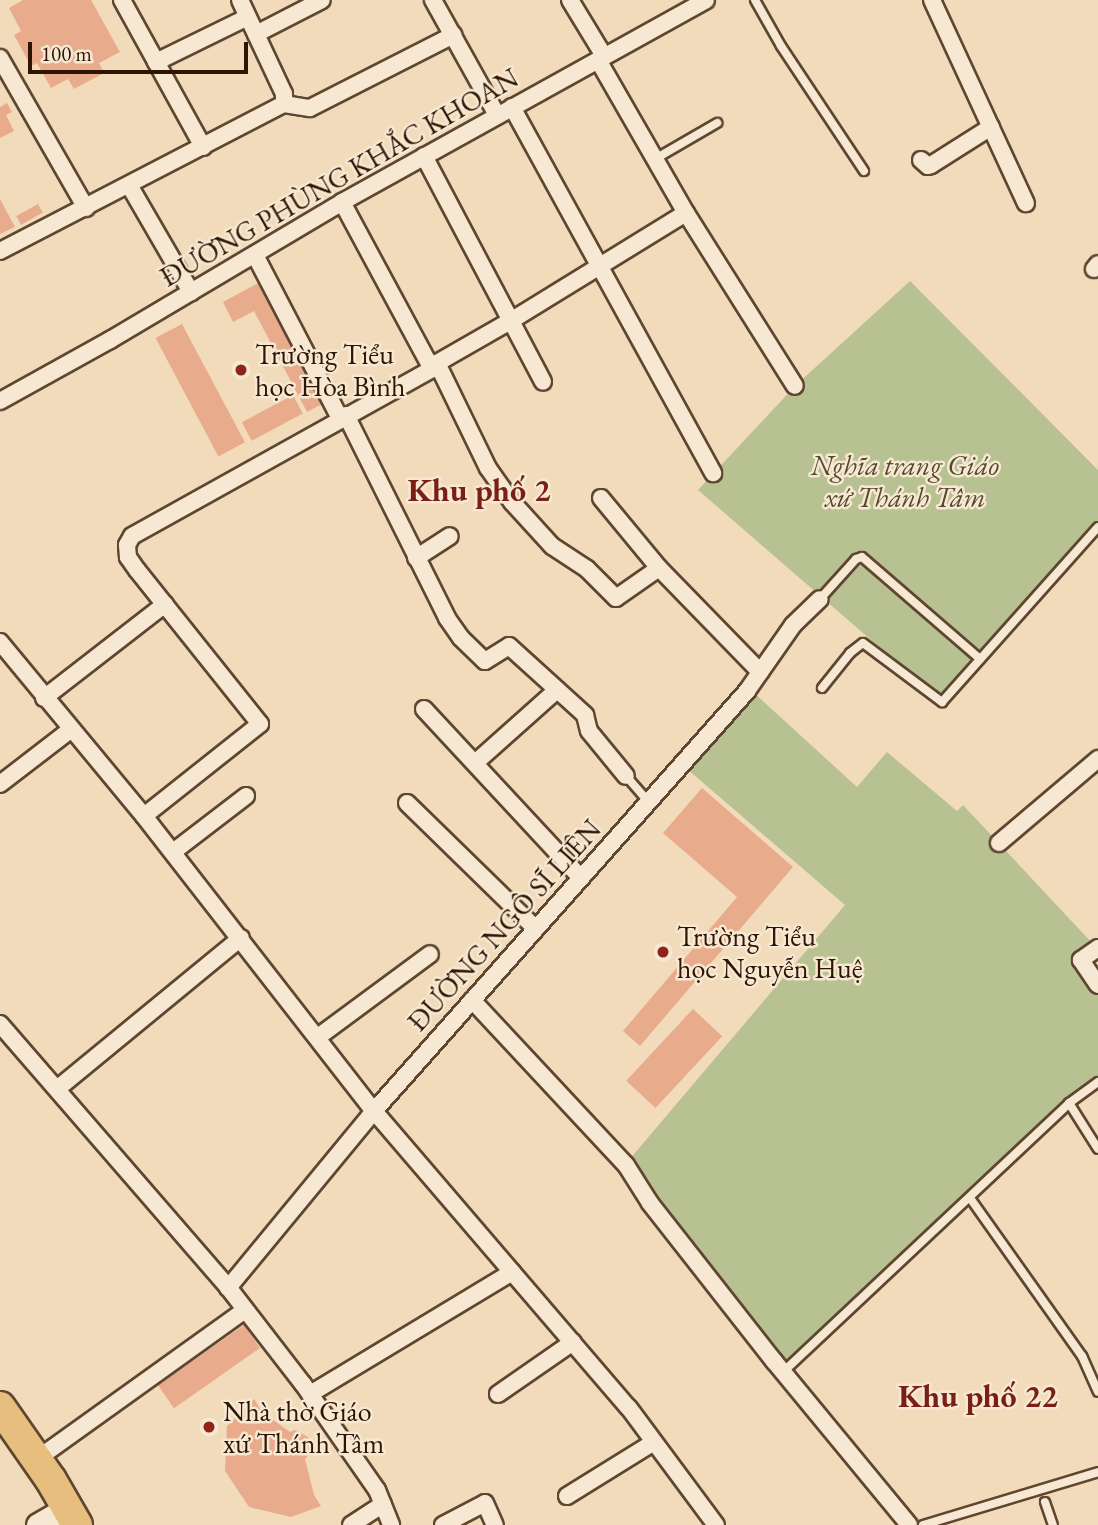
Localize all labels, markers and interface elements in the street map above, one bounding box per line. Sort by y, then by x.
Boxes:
scale bar [32,28,252,72]
text: 100 m [41,40,92,67]
street label: ĐƯỜNG PHÙNG KHẮC KHOAN [154,60,524,294]
place label: Trường Tiểu học Hòa Bình [255,337,406,403]
marker: Trường Tiểu học Hòa Bình [233,362,249,378]
park label: Nghĩa trang Giáo xứ Thánh Tâm [811,448,999,514]
district label: Khu phố 2 [407,471,551,509]
street label: ĐƯỜNG NGÔ SĨ LIÊN [400,812,608,1038]
place label: Trường Tiểu học Nguyễn Huệ [677,919,863,985]
marker: Trường Tiểu học Nguyễn Huệ [655,944,671,960]
district label: Khu phố 22 [898,1377,1058,1415]
place label: Nhà thờ Giáo xứ Thánh Tâm [223,1394,384,1460]
marker: Nhà thờ Giáo xứ Thánh Tâm [201,1419,217,1435]

